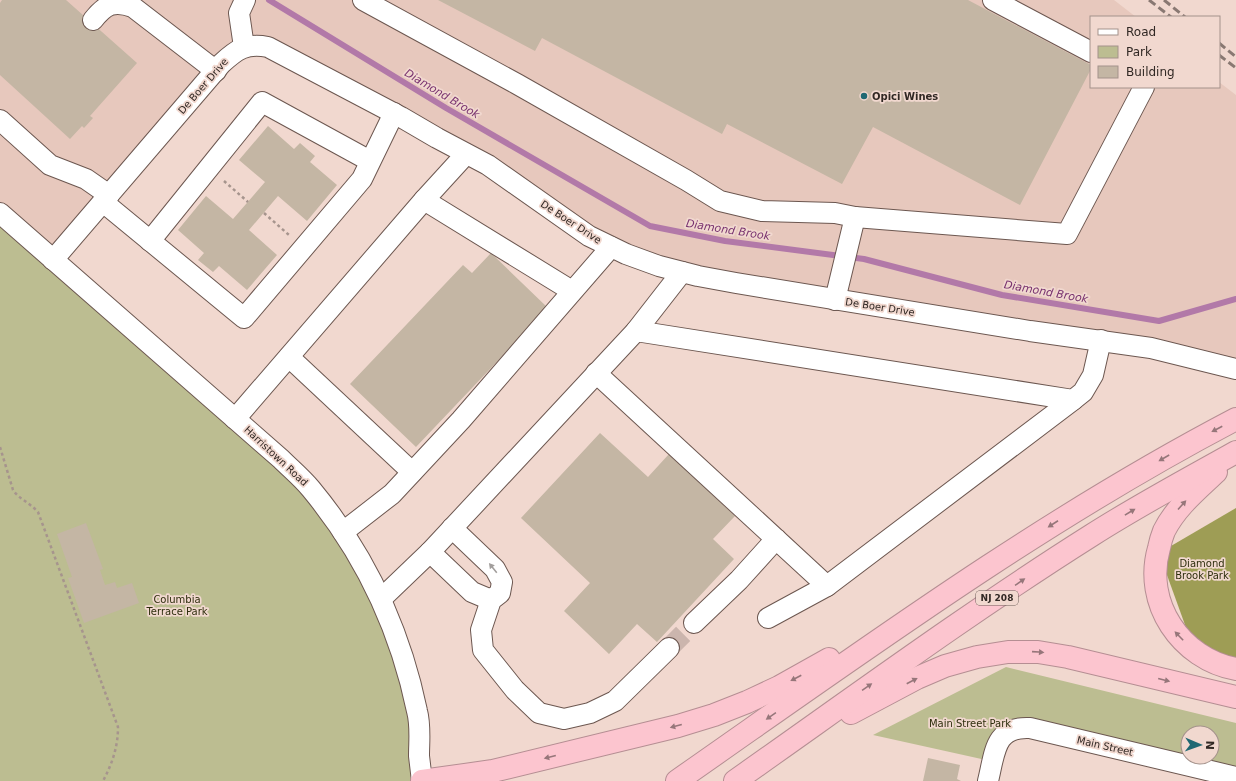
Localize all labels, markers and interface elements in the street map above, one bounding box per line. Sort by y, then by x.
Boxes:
legend [1090,16,1220,88]
text: Road [1126,25,1156,39]
text: Park [1126,45,1152,59]
street label: De Boer Drive [176,56,230,116]
text: Building [1126,65,1175,79]
water label: Diamond Brook [402,67,482,122]
marker: Opici Wines [859,91,869,101]
place label: Opici Wines [872,91,938,102]
street label: De Boer Drive [539,198,603,246]
water label: Diamond Brook [685,217,772,243]
water label: Diamond Brook [1003,278,1090,306]
street label: De Boer Drive [845,296,915,318]
street label: Harristown Road [242,424,310,488]
one-way arrow [1211,425,1223,432]
one-way arrow [1159,454,1170,461]
one-way arrow [1177,501,1186,510]
one-way arrow [1125,508,1135,516]
one-way arrow [1048,520,1058,528]
park label: Diamond Brook Park [1175,558,1229,581]
one-way arrow [489,563,498,573]
one-way arrow [1015,578,1026,586]
road number: NJ 208 [976,591,1018,605]
park label: Columbia Terrace Park [145,594,208,617]
one-way arrow [1174,631,1184,641]
one-way arrow [1031,649,1044,656]
one-way arrow [790,675,802,681]
one-way arrow [907,677,918,684]
one-way arrow [1158,678,1171,684]
one-way arrow [862,683,873,691]
one-way arrow [765,712,776,720]
park label: Main Street Park [929,718,1011,729]
one-way arrow [670,724,682,730]
north arrow [1180,725,1220,765]
street label: Main Street [1076,734,1134,758]
text: N [1203,740,1216,750]
one-way arrow [544,755,556,761]

